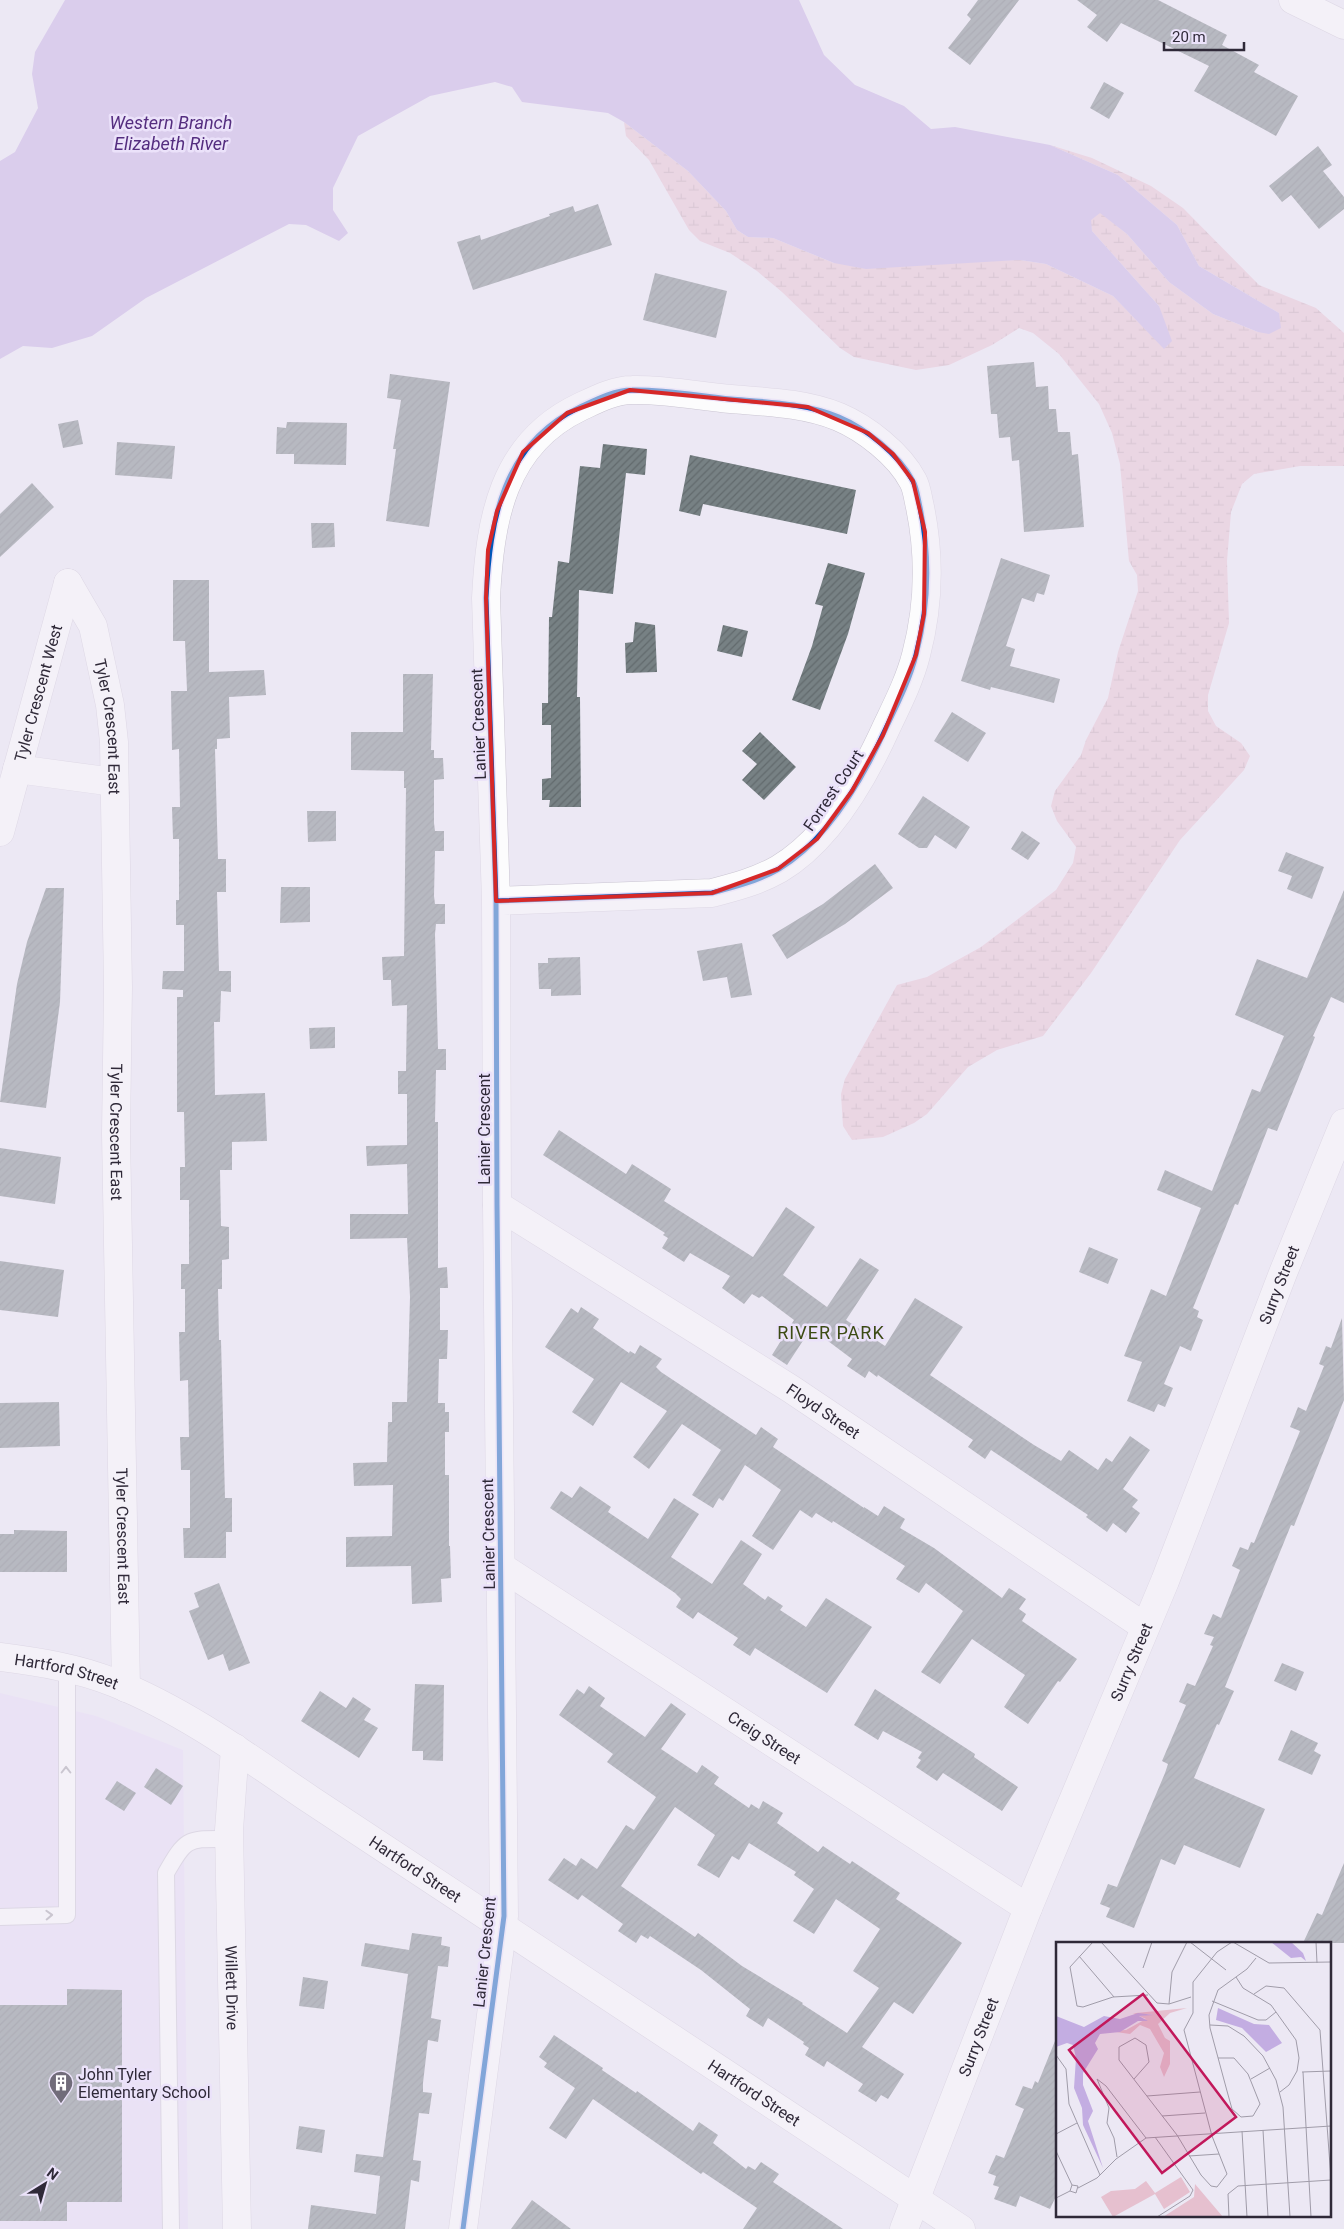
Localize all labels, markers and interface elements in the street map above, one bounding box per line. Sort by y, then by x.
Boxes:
scale bar [1164,20,1244,52]
text: 20 m [1172,28,1206,46]
water label: Western Branch Elizabeth River [110,112,232,154]
street label: Tyler Crescent West [11,622,66,764]
street label: Tyler Crescent East [90,657,124,795]
street label: Lanier Crescent [467,668,490,780]
street label: Forrest Court [799,746,868,834]
street label: Tyler Crescent East [106,1064,126,1201]
street label: Lanier Crescent [475,1073,494,1185]
street label: Surry Street [1255,1243,1303,1327]
district label: RIVER PARK [777,1322,885,1343]
street label: Floyd Street [783,1380,864,1443]
street label: Tyler Crescent East [112,1467,133,1605]
street label: Lanier Crescent [478,1478,499,1590]
street label: Surry Street [1107,1620,1156,1704]
street label: Hartford Street [13,1650,121,1693]
street label: Creig Street [724,1707,804,1768]
one-way arrow [61,1766,71,1774]
street label: Hartford Street [365,1832,465,1907]
street label: Lanier Crescent [469,1896,500,2008]
one-way arrow [45,1910,53,1921]
inset map [1056,1942,1332,2216]
street label: Willett Drive [221,1945,242,2030]
street label: Surry Street [955,1995,1003,2079]
street label: Hartford Street [704,2056,804,2130]
place label: John Tyler Elementary School [78,2065,211,2102]
building icon: John Tyler Elementary School [48,2070,74,2104]
north arrow [20,2159,70,2209]
text: N [44,2164,62,2183]

